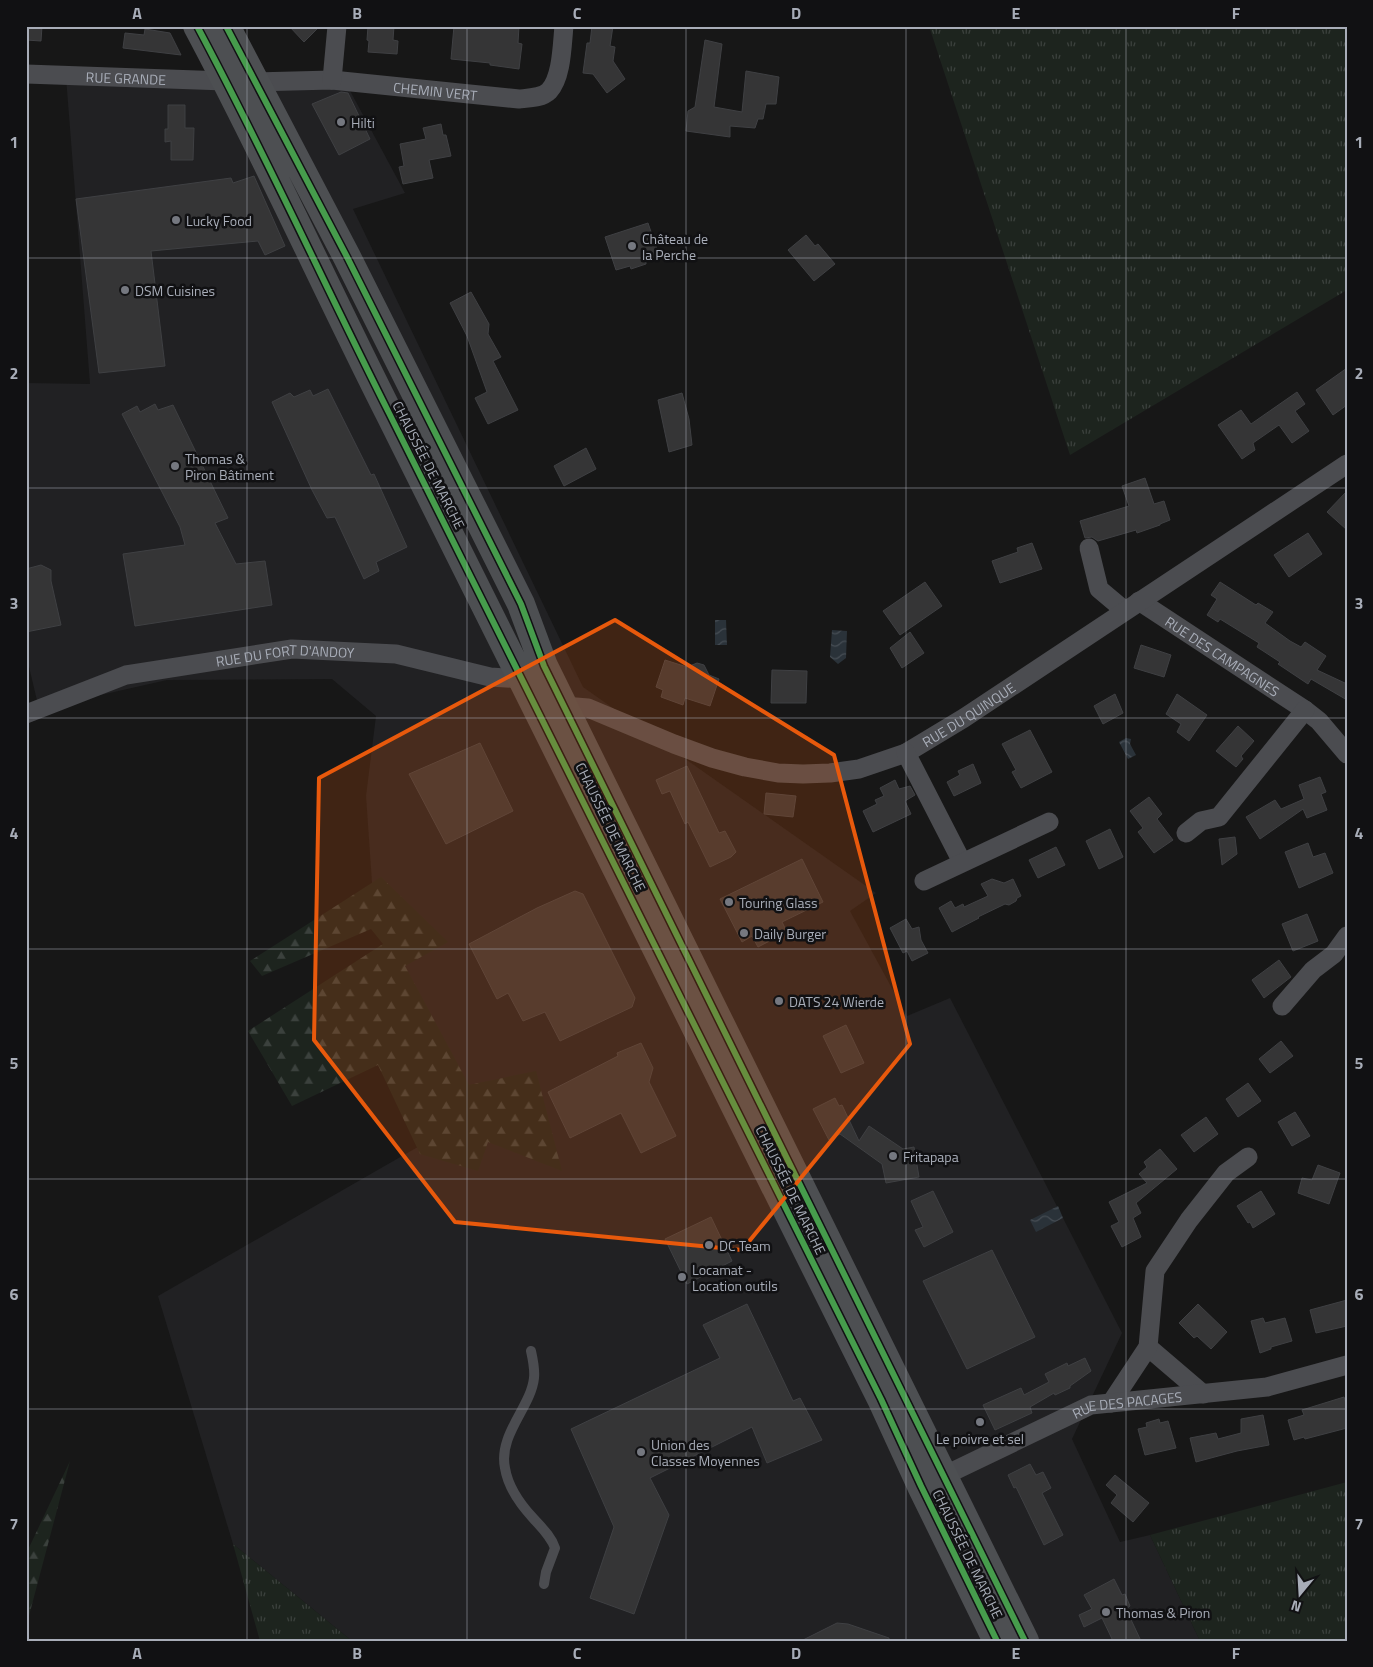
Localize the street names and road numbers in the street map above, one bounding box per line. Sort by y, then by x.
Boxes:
street label: RUE GRANDE [85,66,167,89]
street label: CHEMIN VERT [392,76,479,105]
street label: CHAUSSÉE DE MARCHE [388,397,471,533]
street label: RUE DES CAMPAGNES [1161,611,1284,701]
street label: RUE DU FORT D'ANDOY [214,638,355,671]
street label: RUE DU QUINQUE [918,676,1019,752]
street label: CHAUSSÉE DE MARCHE [571,759,652,895]
street label: CHAUSSÉE DE MARCHE [751,1122,832,1258]
street label: RUE DES PACAGES [1068,1385,1183,1423]
street label: CHAUSSÉE DE MARCHE [928,1486,1009,1622]

